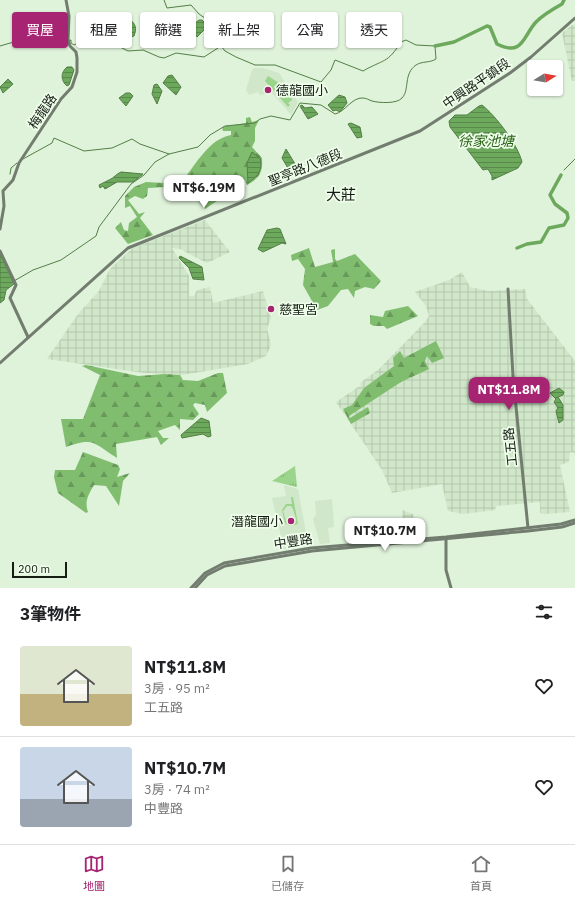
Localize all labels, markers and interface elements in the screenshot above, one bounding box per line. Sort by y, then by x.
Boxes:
chip: 買屋 [12,12,68,48]
chip: 租屋 [76,12,132,48]
chip: 篩選 [140,12,196,48]
chip: 新上架 [204,12,274,48]
chip: 公寓 [282,12,338,48]
chip: 透天 [346,12,402,48]
street label: 中興路平鎮段 [439,55,513,112]
north arrow [527,60,563,96]
map controls [527,60,563,96]
place label: 德龍國小 [276,82,328,99]
marker: 德龍國小 [263,85,273,95]
street label: 梅龍路 [24,90,60,132]
water label: 徐家池塘 [458,132,516,150]
street label: 聖亭路八德段 [266,145,345,190]
pin: NT$6.19M [163,175,245,209]
text: NT$6.19M [173,179,235,196]
district label: 大莊 [326,185,356,204]
place label: 慈聖宮 [279,301,318,318]
marker: 慈聖宮 [266,304,276,314]
pin: NT$11.8M [468,377,550,411]
text: NT$11.8M [478,381,540,398]
street label: 工五路 [500,427,521,467]
place label: 潛龍國小 [231,513,283,530]
marker: 潛龍國小 [286,516,296,526]
pin: NT$10.7M [344,518,426,552]
text: NT$10.7M [354,522,416,539]
street label: 中豐路 [272,530,314,553]
scale bar [12,560,67,579]
text: 200 m [18,562,50,576]
icon: filters [533,601,555,623]
text: 3筆物件 [20,603,81,625]
text: NT$11.8M [144,656,226,678]
icon: home [52,662,100,710]
icon: heart [533,675,555,697]
text: 3房 · 95 m² [144,680,210,697]
text: 工五路 [144,699,183,716]
text: NT$10.7M [144,757,226,779]
icon: home [52,763,100,811]
icon: heart [533,776,555,798]
text: 3房 · 74 m² [144,781,210,798]
text: 中豐路 [144,800,183,817]
tab: 地圖 [83,853,105,893]
tab: 已儲存 [271,853,304,893]
tab: 首頁 [470,853,492,893]

